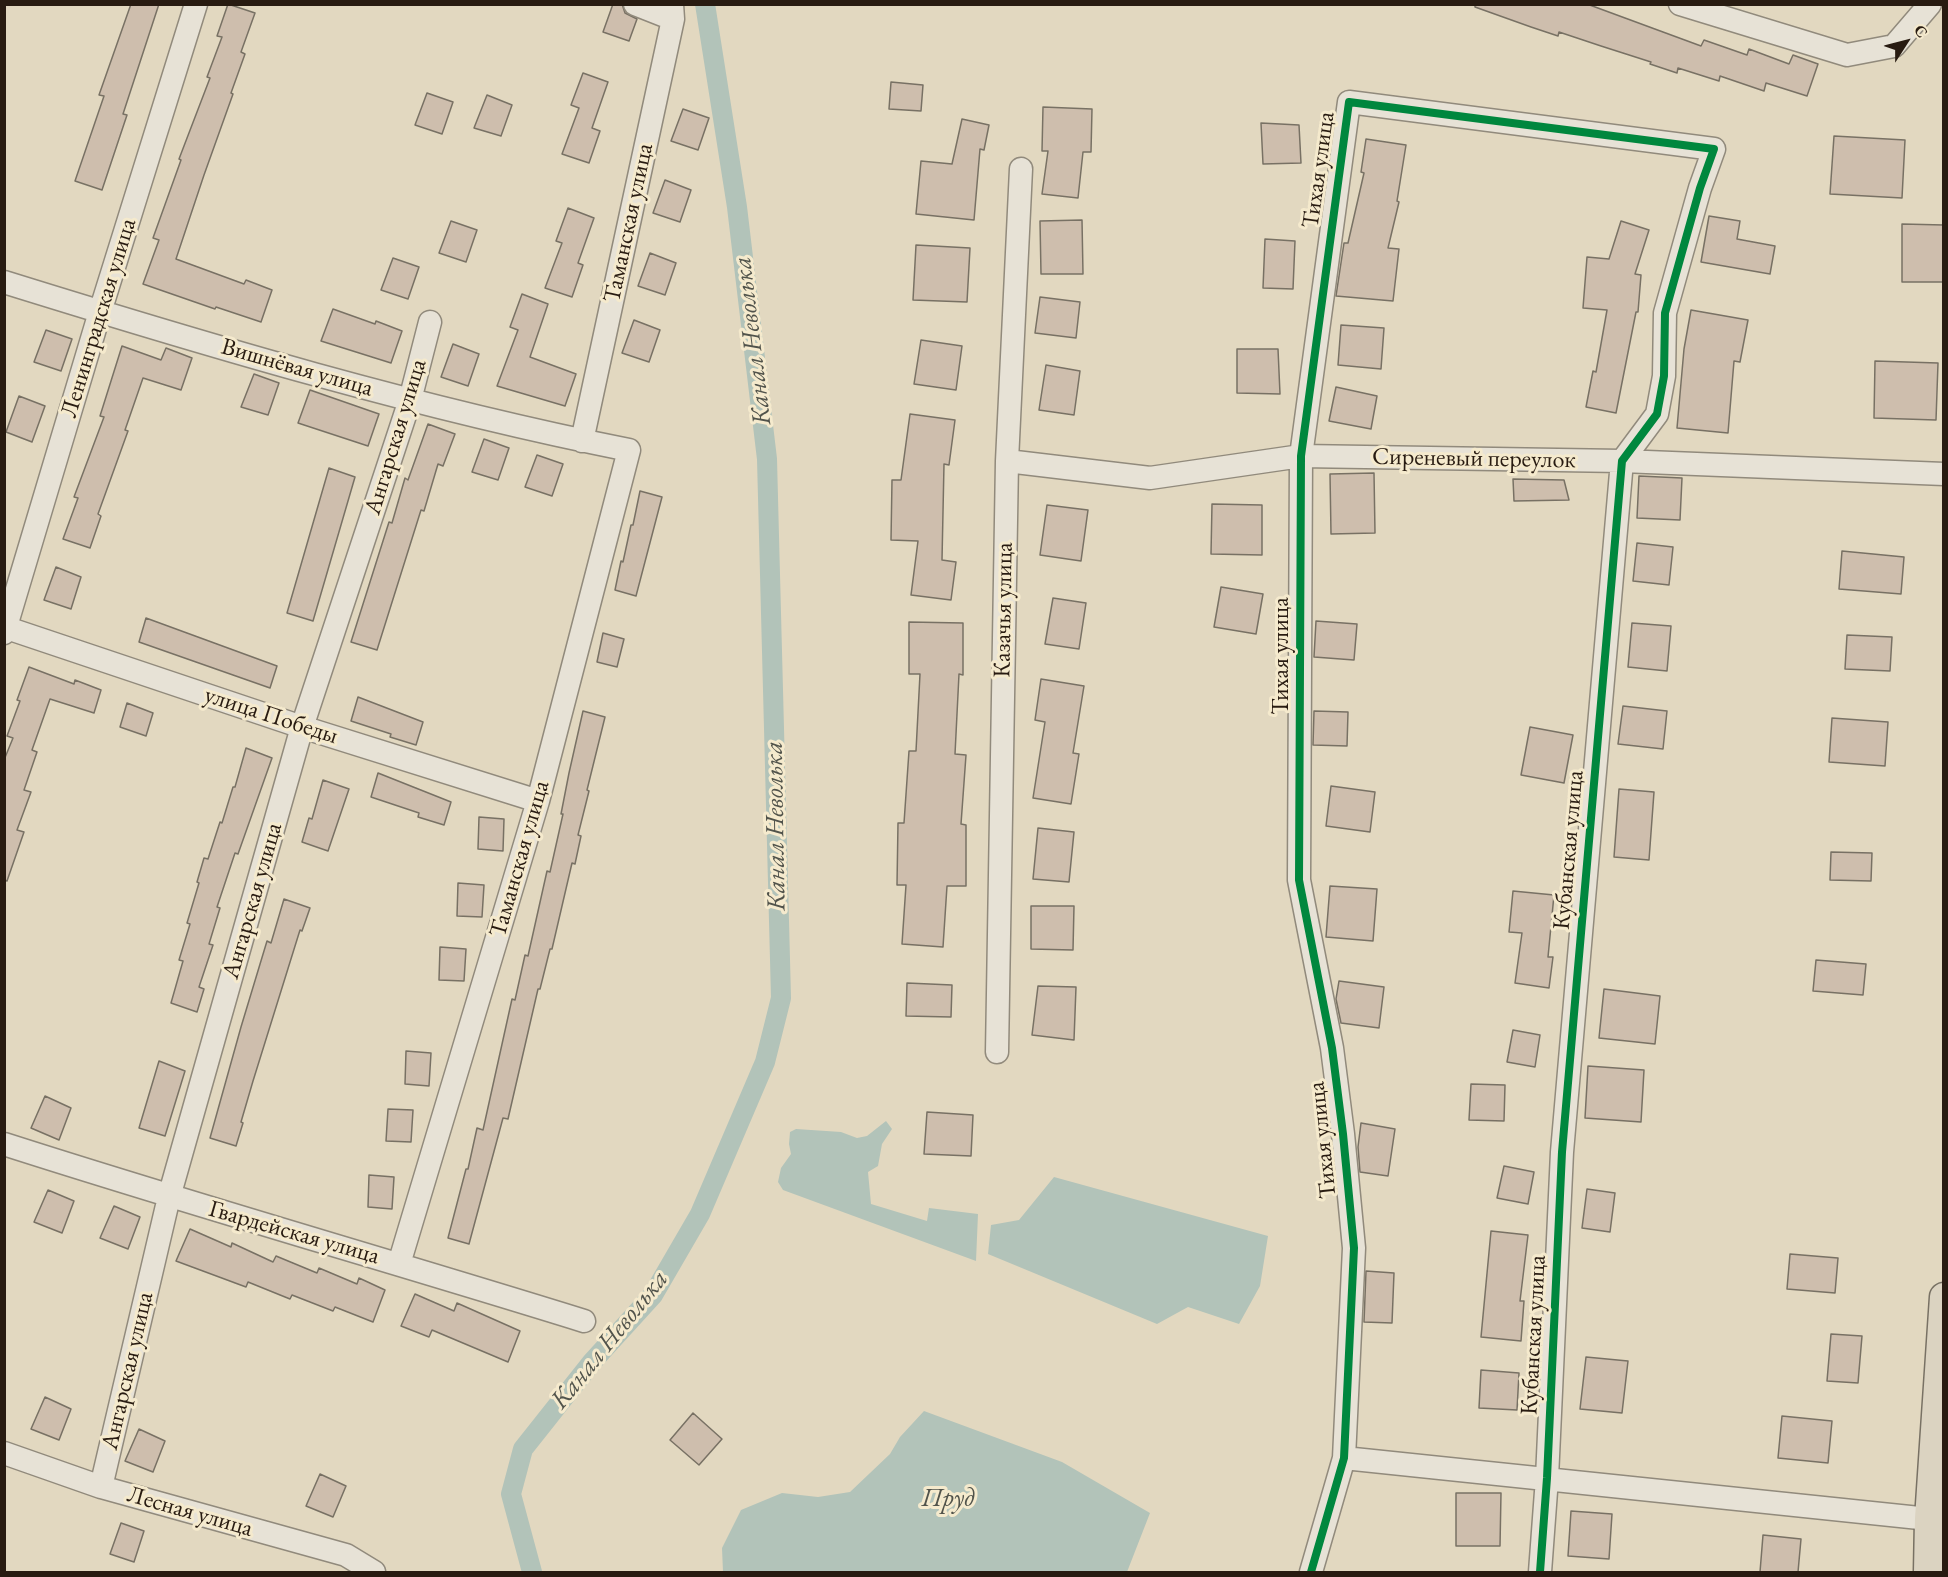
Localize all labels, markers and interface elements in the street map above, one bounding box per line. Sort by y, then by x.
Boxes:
north arrow [1876,12,1936,72]
text: С [1909,20,1933,42]
street label: Тихая улица [1297,110,1341,230]
street label: Таманская улица [598,141,660,305]
street label: Ленинградская улица [55,215,143,421]
water label: Канал Неволька [727,255,779,427]
street label: Вишнёвая улица [218,333,376,403]
street label: Ангарская улица [359,356,433,518]
street label: Сиреневый переулок [1372,443,1576,475]
street label: Казачья улица [988,542,1020,678]
street label: Тихая улица [1267,597,1295,715]
street label: улица Победы [201,681,341,751]
water label: Канал Неволька [759,741,793,911]
street label: Кубанская улица [1548,769,1590,931]
street label: Таманская улица [484,777,556,941]
street label: Ангарская улица [217,820,289,982]
street label: Тихая улица [1303,1080,1343,1200]
street label: Гвардейская улица [205,1195,383,1271]
street label: Кубанская улица [1515,1254,1553,1416]
water label: Канал Неволька [544,1264,676,1416]
street label: Ангарская улица [96,1289,160,1453]
street label: Лесная улица [124,1480,256,1544]
water label: Пруд [921,1483,975,1515]

